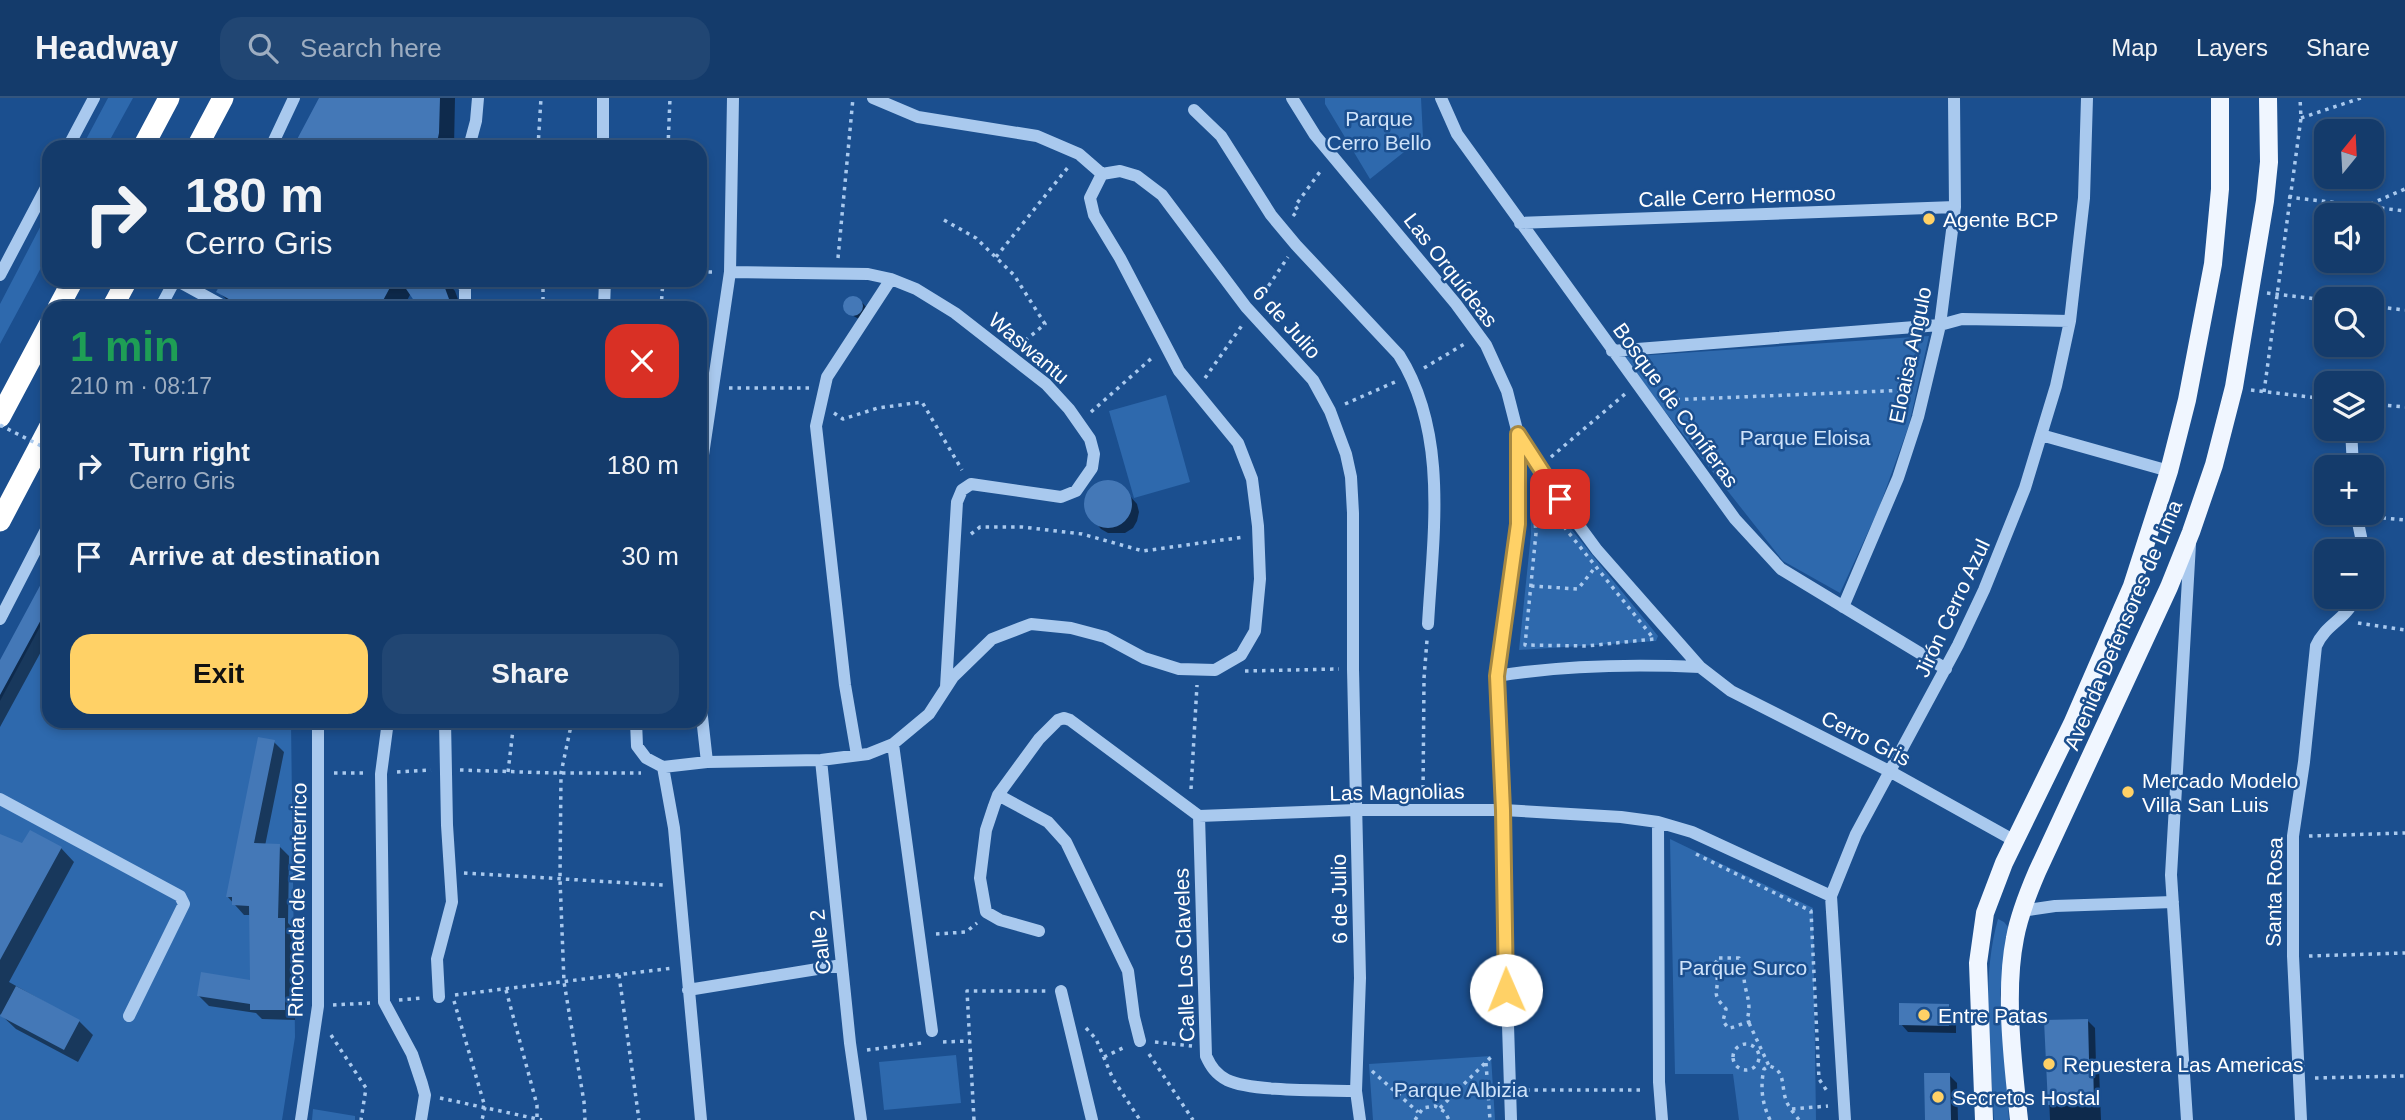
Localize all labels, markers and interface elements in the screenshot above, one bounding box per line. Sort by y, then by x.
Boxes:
search box [220,17,710,80]
text: Headway [35,29,178,66]
icon: search [244,29,282,67]
text: Search here [300,33,442,63]
text: Map [2111,34,2158,61]
text: Layers [2196,34,2268,61]
text: Share [2306,34,2370,61]
park label: Parque Cerro Bello [1326,107,1432,154]
north arrow [2314,119,2384,189]
map controls [2314,119,2384,609]
icon: right [70,168,161,259]
text: 180 m [185,168,324,222]
street label: Calle Cerro Hermoso [1638,181,1836,211]
button: sound [2314,203,2384,273]
place label: Agente BCP [1943,208,2059,231]
street label: Las Orquídeas [1400,209,1502,331]
marker: Agente BCP [1921,211,1937,227]
text: Cerro Gris [185,225,333,261]
street label: 6 de Julio [1248,281,1326,363]
street label: Eloaisa Angulo [1884,285,1936,425]
button: search [2314,287,2384,357]
street label: Waswantu [984,308,1074,388]
street label: Bosque de Coníferas [1609,318,1743,492]
text: 1 min [70,323,180,370]
button: close [605,324,679,398]
button: layers [2314,371,2384,441]
text: 210 m · 08:17 [70,373,212,399]
park label: Parque Eloisa [1740,426,1871,449]
text: Turn right [129,437,250,467]
icon: right [70,447,108,485]
text: 180 m [607,450,679,480]
button: + [2314,455,2384,525]
text: Cerro Gris [129,468,235,494]
pin [1530,469,1590,529]
icon: arrive [1541,480,1579,518]
street label: Avenida Defensores de Lima [2060,496,2186,753]
street label: Jirón Cerro Azul [1910,535,1994,681]
icon: arrive [70,538,108,576]
button: − [2314,539,2384,609]
text: Arrive at destination [129,541,380,571]
text: 30 m [621,541,679,571]
button: Exit [70,634,368,714]
button: Share [382,634,679,714]
street label: Cerro Gris [1818,706,1914,770]
place label: Mercado Modelo Villa San Luis [2142,769,2298,816]
street label: Las Magnolias [1329,779,1465,805]
street label: Rinconada de Monterrico [283,782,311,1018]
marker: Mercado Modelo Villa San Luis [2120,784,2136,800]
street label: Santa Rosa [2262,837,2286,947]
street label: 6 de Julio [1327,854,1351,944]
street label: Calle Los Claveles [1169,868,1199,1042]
street label: Calle 2 [805,908,835,976]
position arrow [1469,953,1543,1027]
park label: Parque Surco [1679,956,1807,979]
place label: Entre Patas [1938,1004,2048,1027]
marker: Entre Patas [1916,1007,1932,1023]
place label: Repuestera Las Americas [2063,1053,2303,1076]
marker: Repuestera Las Americas [2041,1056,2057,1072]
park label: Parque Albizia [1394,1078,1528,1101]
place label: Secretos Hostal [1952,1086,2100,1109]
marker: Secretos Hostal [1930,1089,1946,1105]

